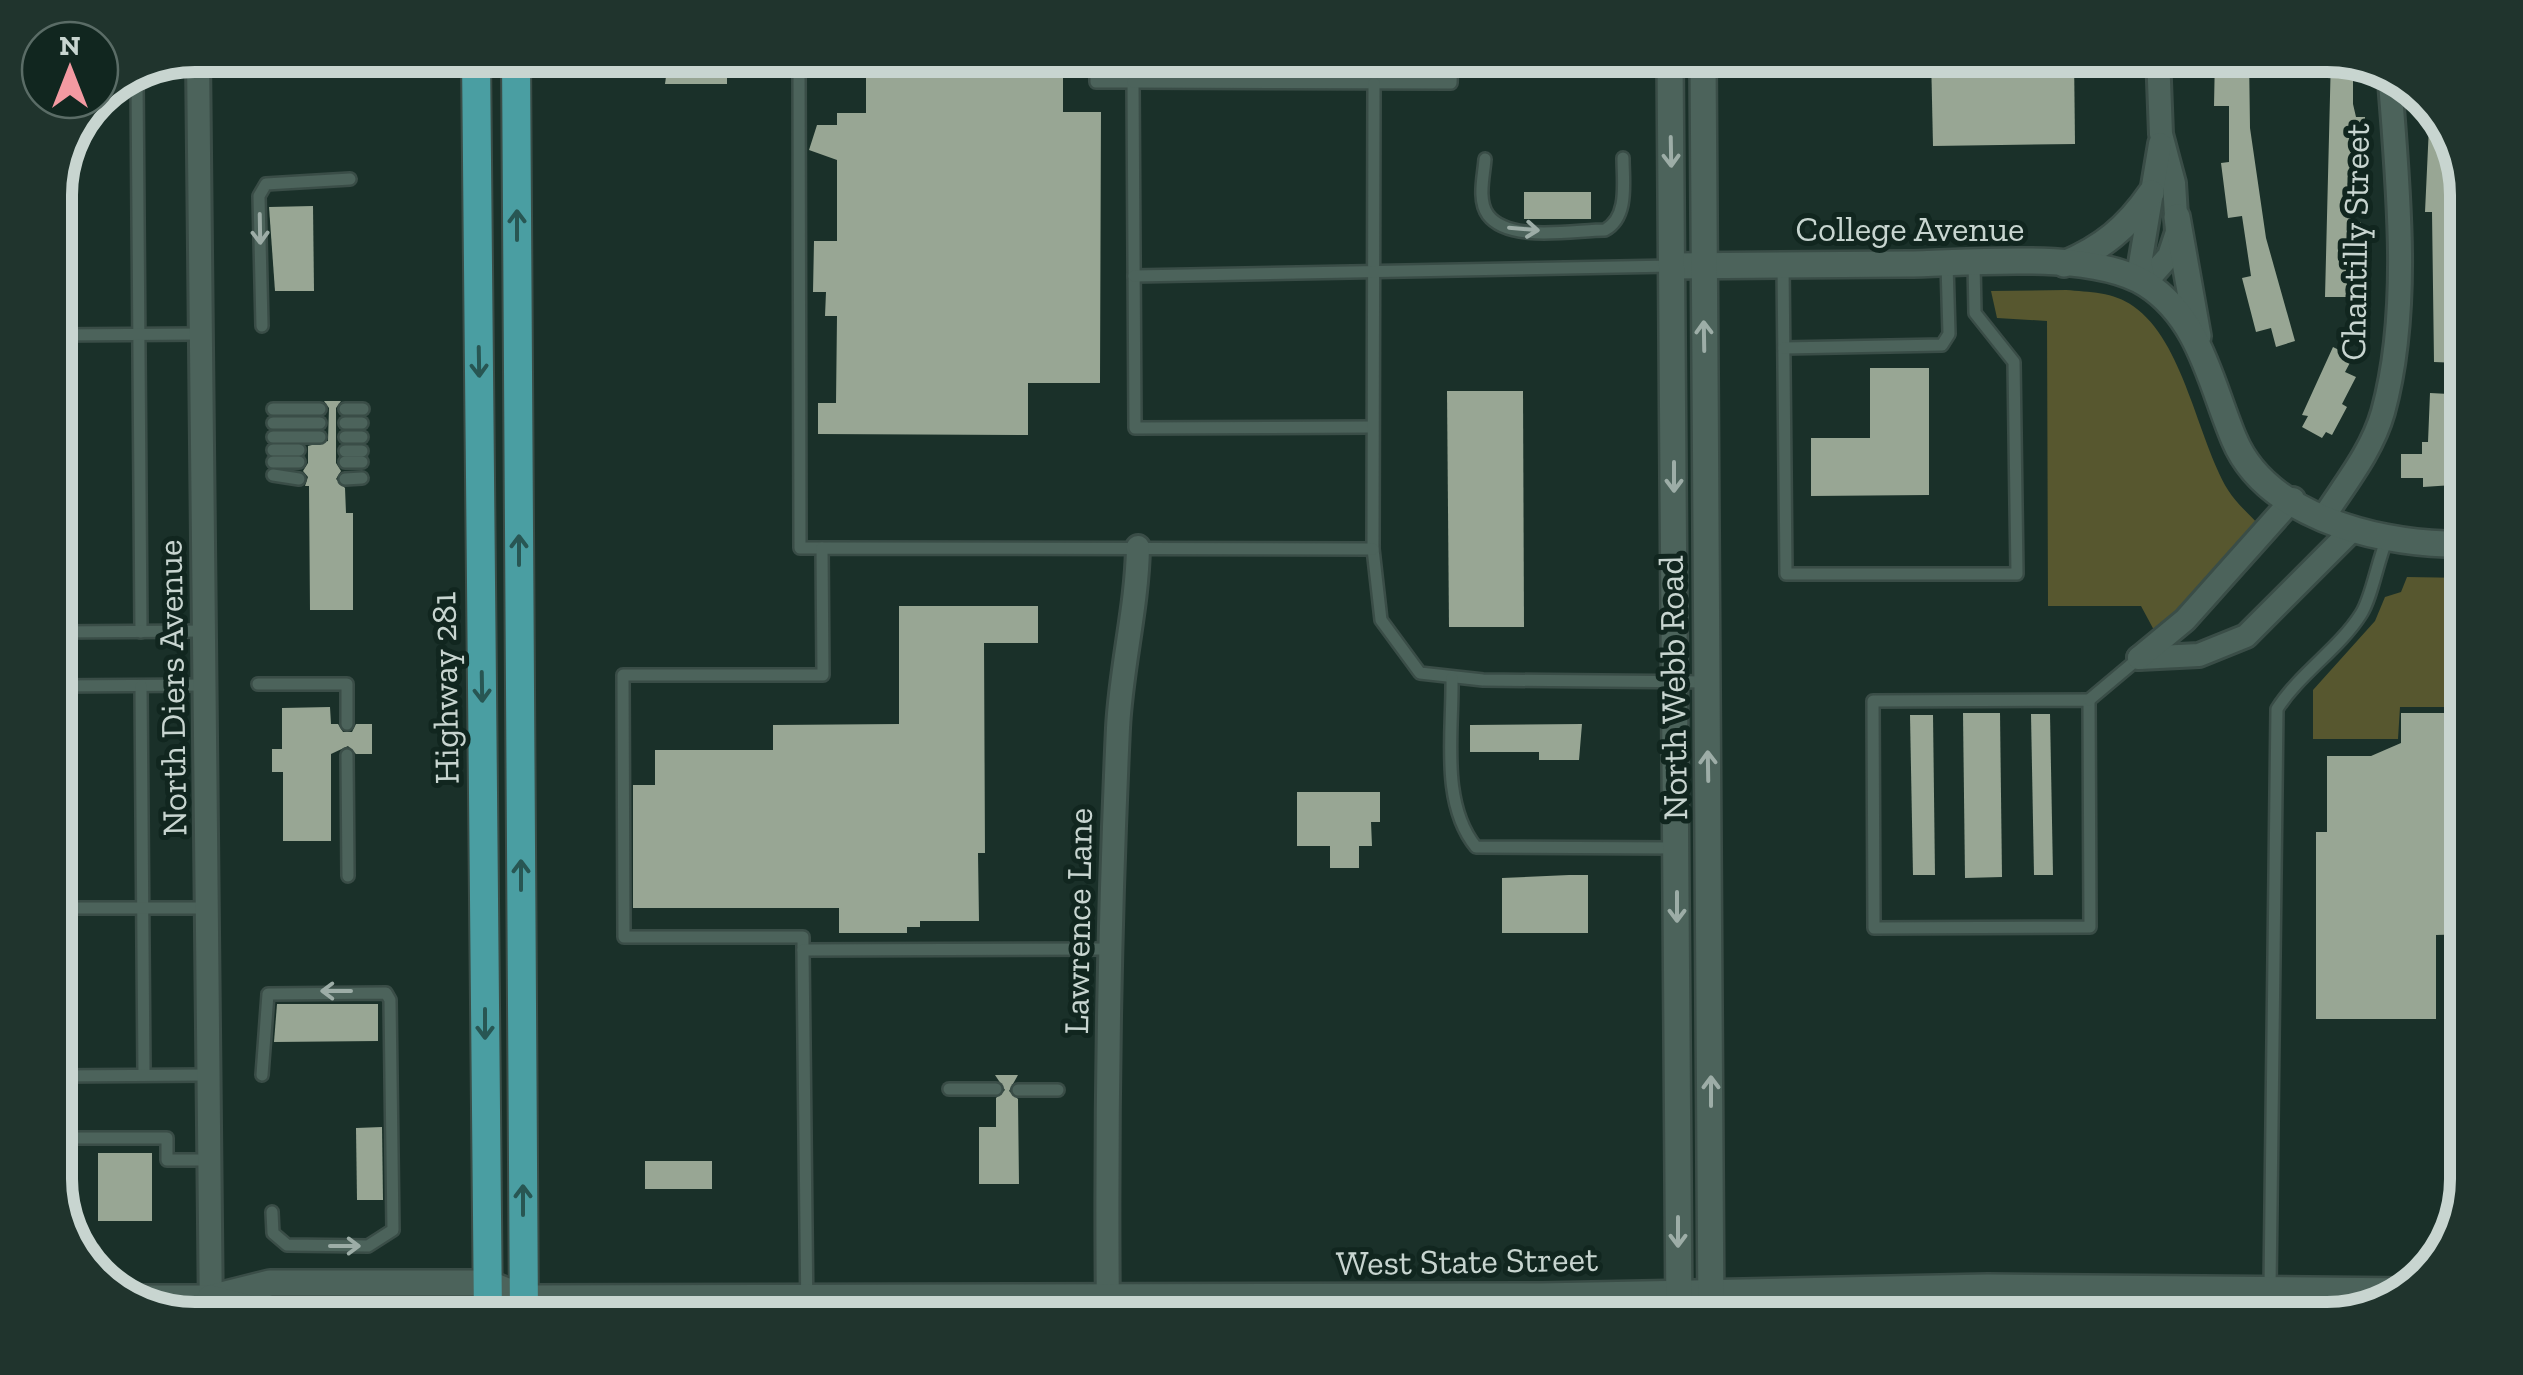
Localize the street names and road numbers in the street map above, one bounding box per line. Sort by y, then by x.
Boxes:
street label: Chantilly Street [2332,123,2378,361]
street label: College Avenue [1795,208,2025,250]
street label: North Diers Avenue [148,539,196,837]
street label: North Webb Road [1650,555,1696,821]
street label: Highway 281 [422,591,468,785]
street label: Lawrence Lane [1055,807,1101,1035]
street label: West State Street [1336,1238,1598,1284]

